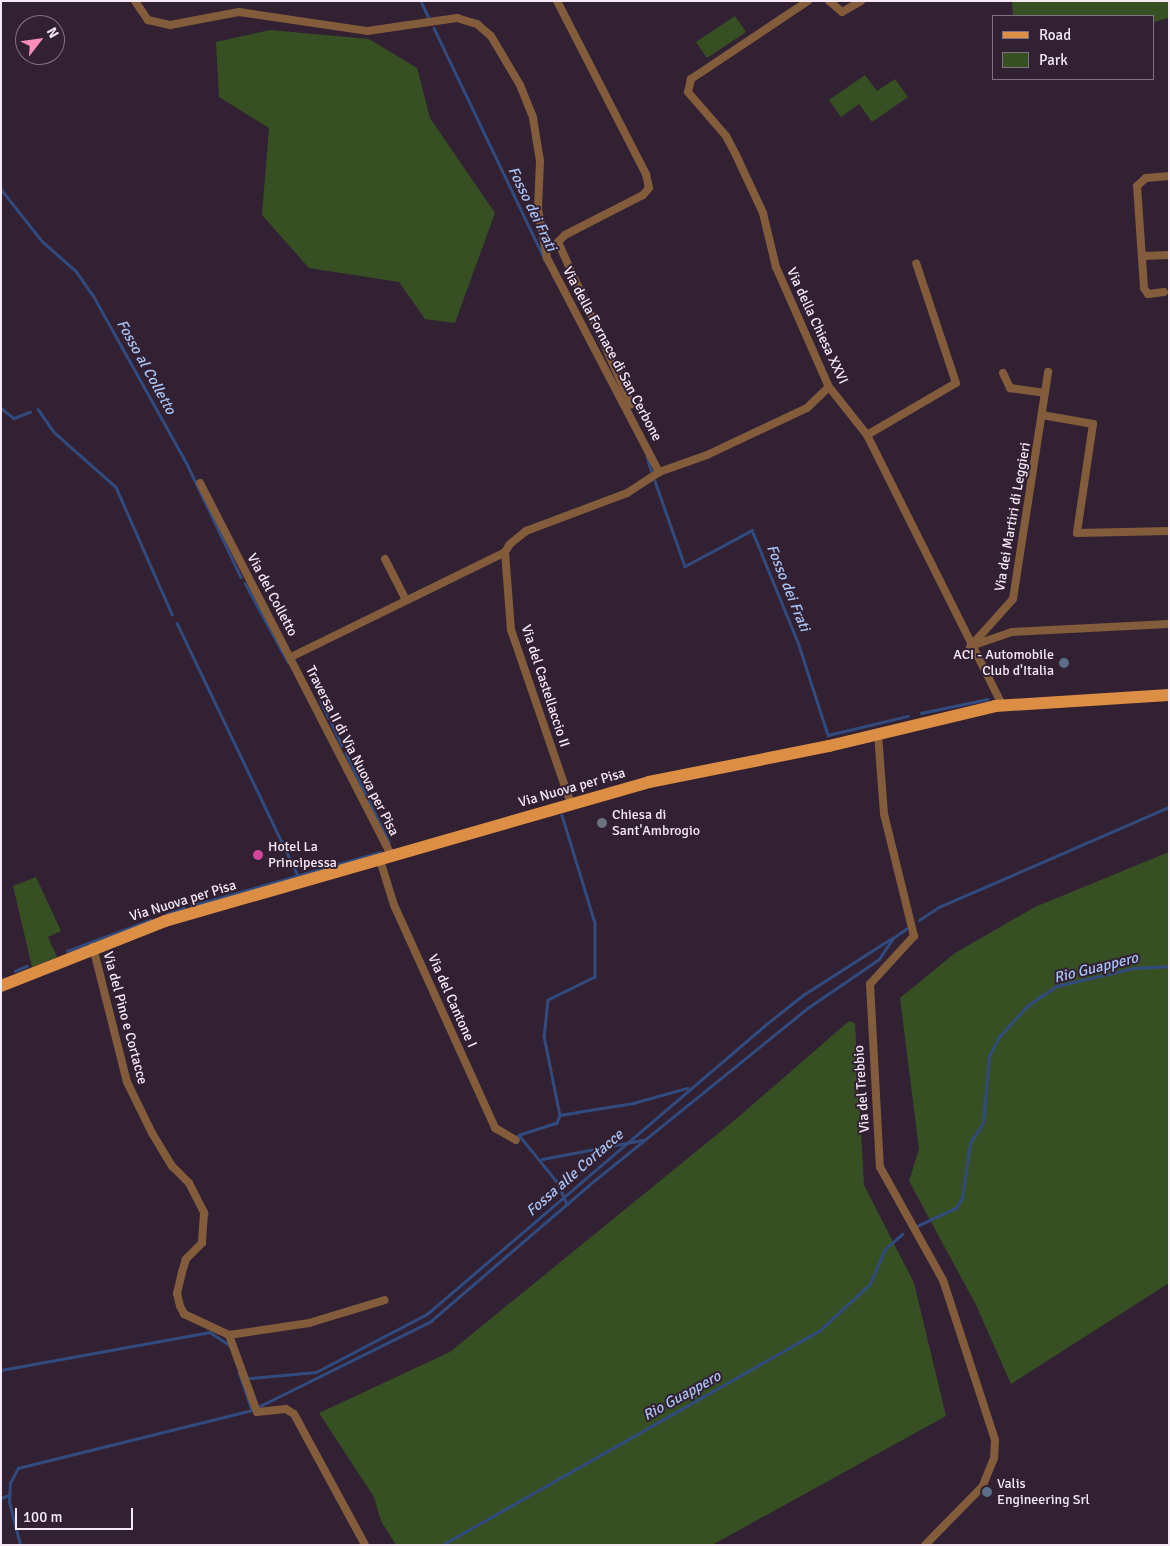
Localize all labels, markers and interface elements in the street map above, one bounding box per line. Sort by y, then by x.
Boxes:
north arrow [15,15,65,65]
legend [992,15,1155,80]
text: N [43,24,62,41]
text: Road [1039,26,1071,44]
text: Park [1039,51,1068,69]
water label: Fosso dei Frati [504,164,560,254]
street label: Via della Fornace di San Cerbone [559,264,665,444]
street label: Via della Chiesa XXVI [783,265,851,387]
water label: Fosso al Colletto [113,316,179,418]
street label: Via dei Martiri di Leggieri [992,441,1034,593]
water label: Fosso dei Frati [762,542,814,634]
street label: Via del Colletto [243,551,301,639]
street label: Via del Castellaccio II [517,623,573,749]
place label: ACI - Automobile Club d'Italia [953,647,1054,680]
marker: ACI - Automobile Club d'Italia [1058,657,1070,669]
street label: Traversa II di Via Nuova per Pisa [302,663,402,839]
street label: Via Nuova per Pisa [517,765,627,811]
place label: Chiesa di Sant'Ambrogio [612,807,700,840]
marker: Chiesa di Sant'Ambrogio [596,817,608,829]
place label: Hotel La Principessa [268,839,337,872]
marker: Hotel La Principessa [252,849,264,861]
street label: Via Nuova per Pisa [128,877,238,925]
water label: Rio Guappero [1052,949,1140,987]
street label: Via del Pino e Cortacce [99,950,151,1086]
street label: Via del Cantone I [424,952,480,1050]
street label: Via del Trebbio [851,1045,873,1133]
water label: Fossa alle Cortacce [523,1126,627,1220]
water label: Rio Guappero [640,1367,724,1425]
place label: Valis Engineering Srl [997,1476,1090,1508]
marker: Valis Engineering Srl [981,1486,993,1498]
scale bar [18,1498,135,1530]
text: 100 m [23,1508,63,1526]

